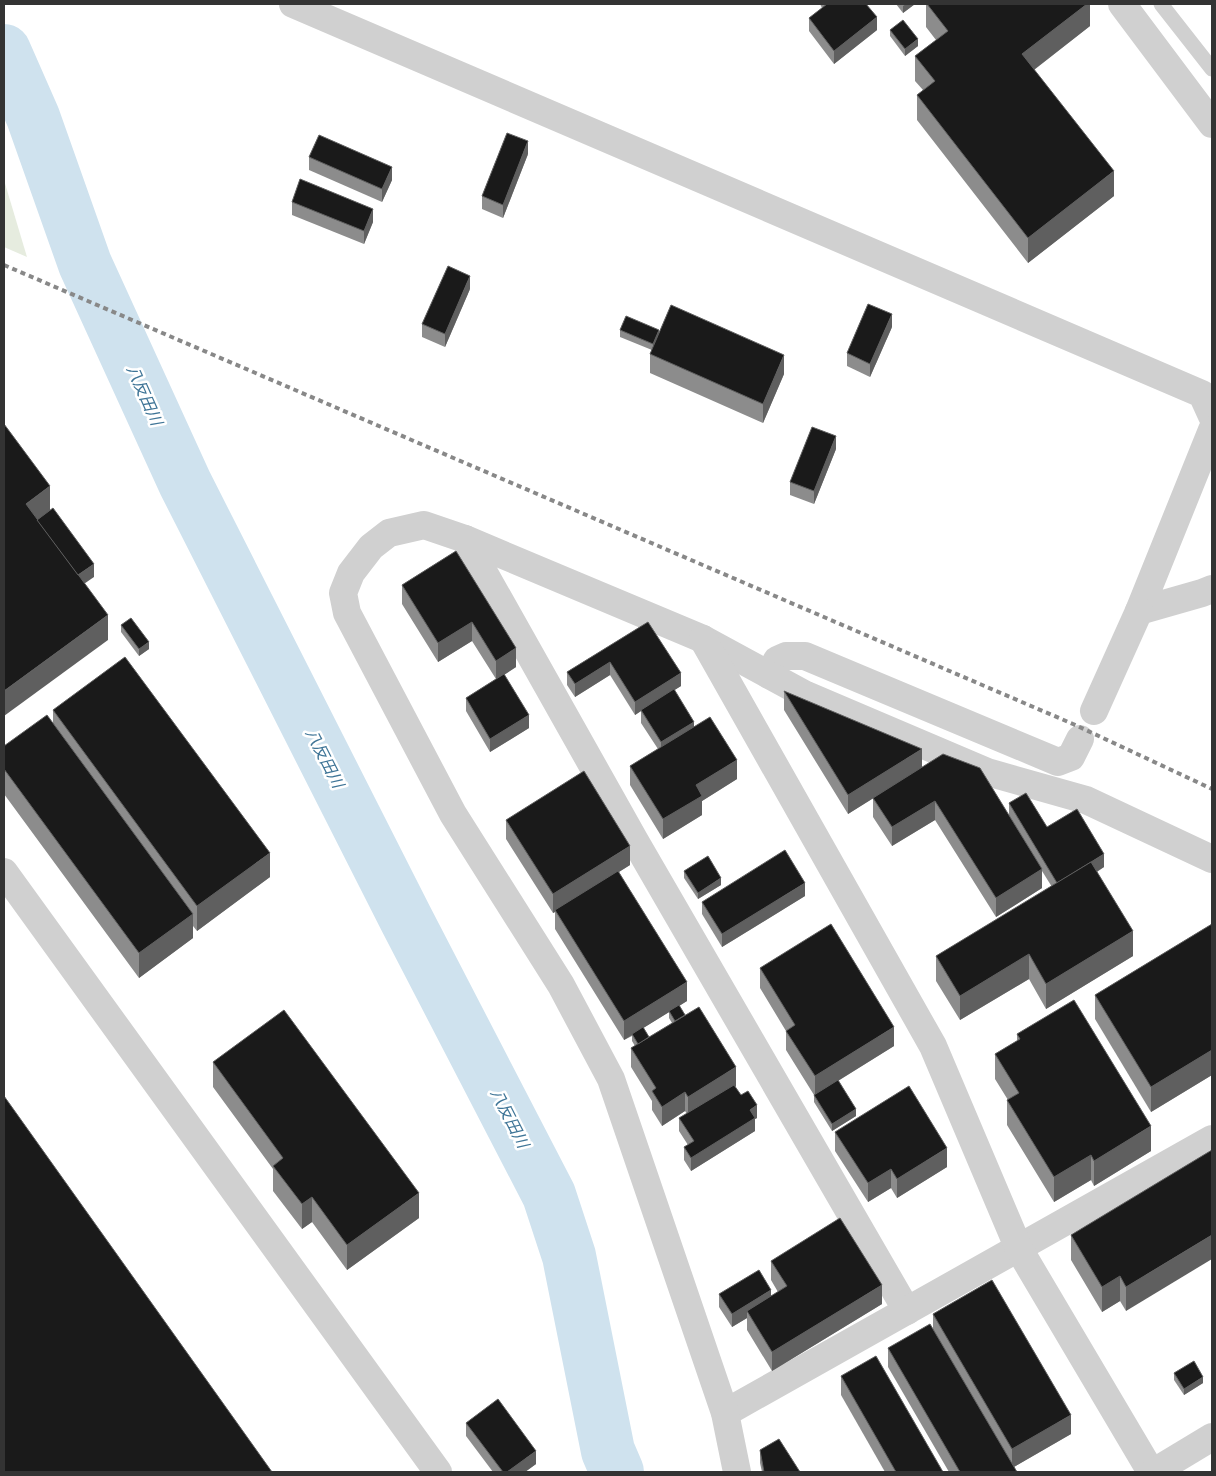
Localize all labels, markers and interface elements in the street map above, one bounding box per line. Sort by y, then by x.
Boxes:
water label: 八反田川 [123,362,168,430]
water label: 八反田川 [302,725,349,793]
water label: 八反田川 [487,1085,534,1153]

